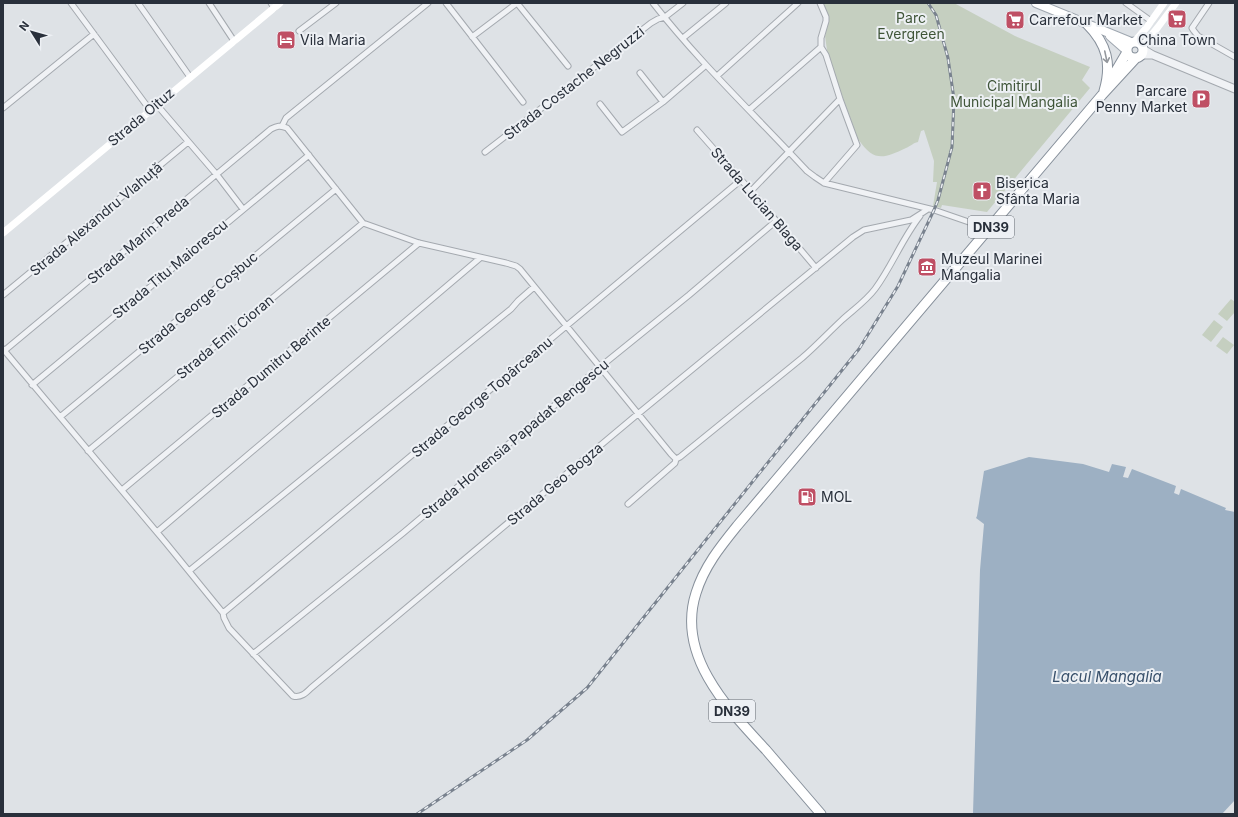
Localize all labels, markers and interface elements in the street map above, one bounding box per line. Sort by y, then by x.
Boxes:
supermarket icon: China Town [1166,8,1188,30]
park label: Parc Evergreen [877,9,945,42]
supermarket icon: Carrefour Market [1004,9,1026,31]
place label: Carrefour Market [1029,11,1143,28]
north arrow [12,12,52,52]
text: N [16,18,32,34]
street label: Strada Costache Negruzzi [500,22,647,143]
hotel icon: Vila Maria [275,29,297,51]
place label: Vila Maria [300,31,366,48]
place label: China Town [1138,31,1216,48]
one-way arrow [1103,50,1111,63]
park label: Cimitirul Municipal Mangalia [950,77,1078,110]
place label: Parcare Penny Market [1096,82,1187,115]
street label: Strada Oituz [104,84,177,149]
parking icon: Parcare Penny Market [1190,88,1212,110]
street label: Strada Lucian Blaga [708,143,807,254]
street label: Strada Alexandru Vlahuță [26,158,166,280]
place label: Biserica Sfânta Maria [996,174,1080,207]
church icon: Biserica Sfânta Maria [971,180,993,202]
street label: Strada Marin Preda [83,192,192,287]
street label: Strada Titu Maiorescu [109,215,231,322]
road number: DN39 [968,216,1014,238]
street label: Strada George Coșbuc [135,248,261,358]
place label: Muzeul Marinei Mangalia [941,250,1042,283]
museum icon: Muzeul Marinei Mangalia [916,256,938,278]
street label: Strada Emil Cioran [173,291,277,382]
street label: Strada Dumitru Berinte [208,312,334,421]
street label: Strada George Topârceanu [408,333,555,460]
street label: Strada Hortensia Papadat Bengescu [418,355,612,522]
street label: Strada Geo Bogza [503,439,606,529]
fuel station icon: MOL [796,486,818,508]
place label: MOL [821,488,852,505]
water label: Lacul Mangalia [1052,667,1162,686]
road number: DN39 [709,700,755,722]

